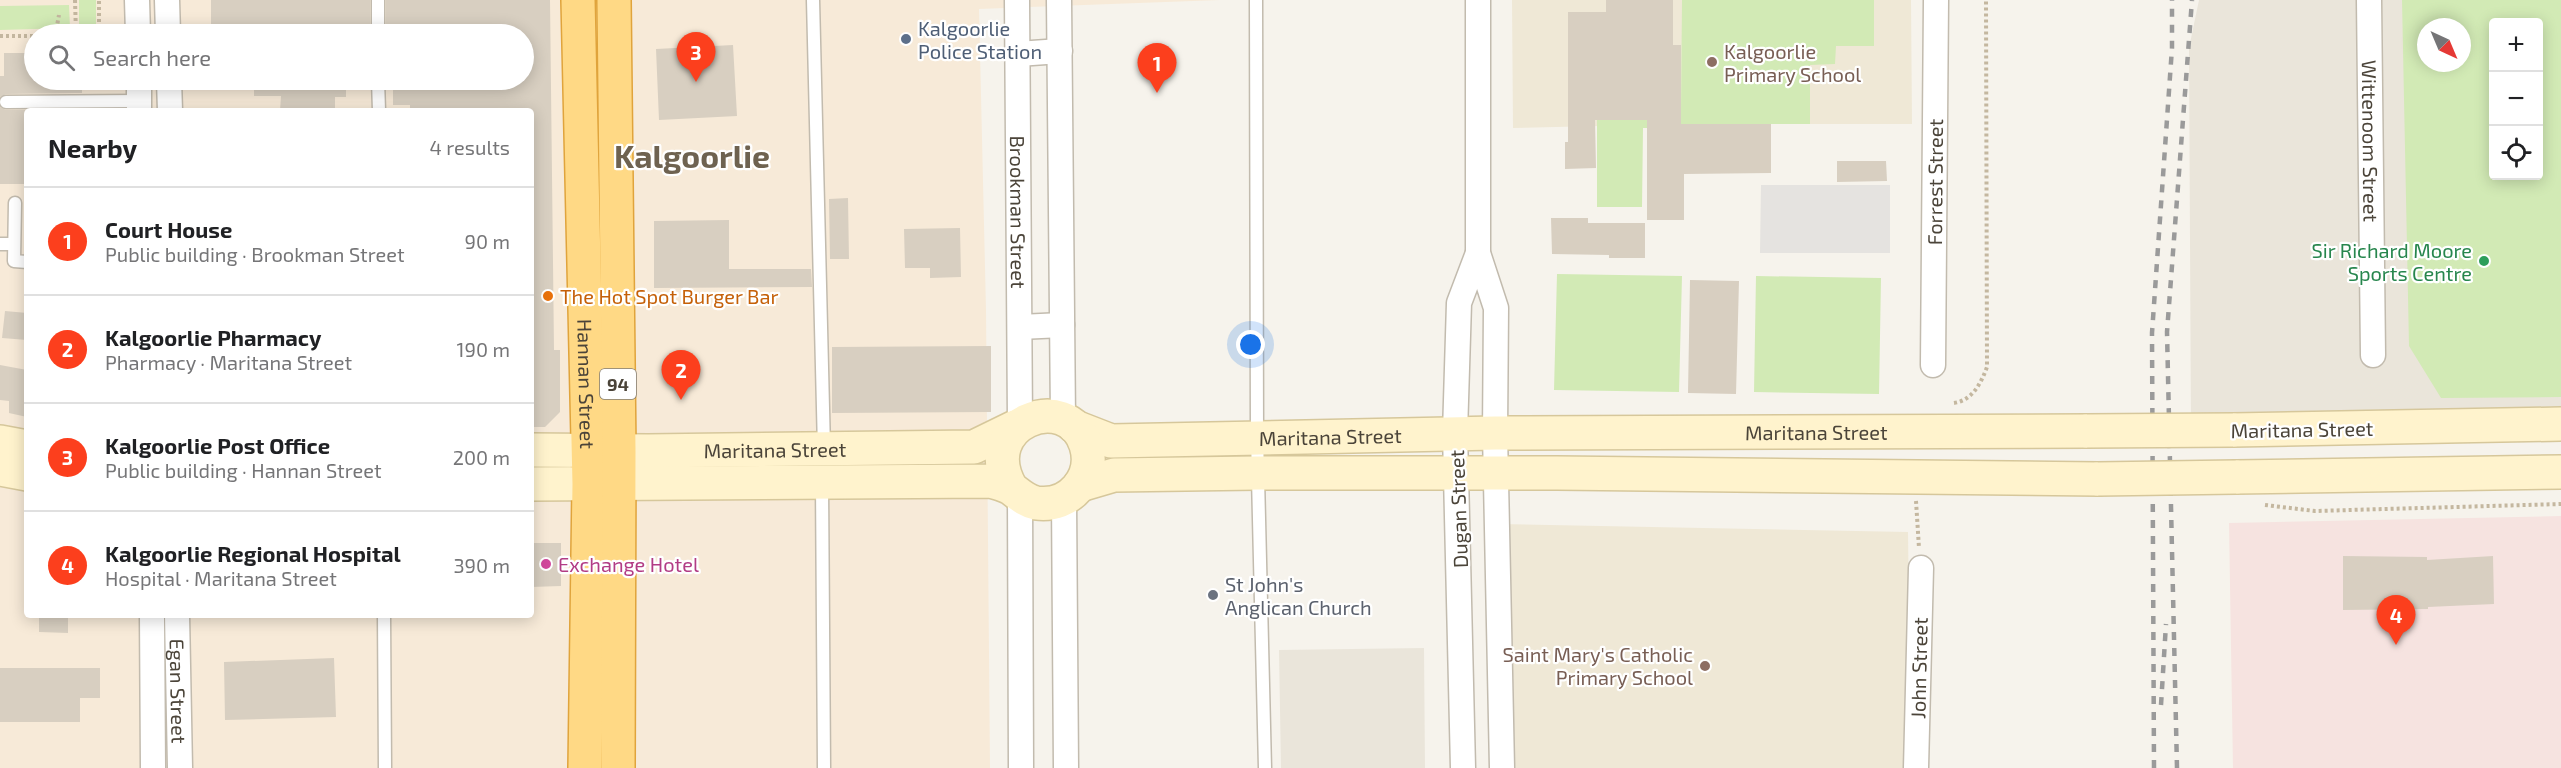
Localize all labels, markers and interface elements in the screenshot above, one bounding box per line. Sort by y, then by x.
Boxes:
place label: Kalgoorlie Police Station [918,16,1042,63]
north arrow [2417,18,2471,72]
map controls [2489,18,2543,180]
button: + [2489,18,2543,72]
search box [24,24,534,90]
pin: 3 [676,32,716,82]
marker: Kalgoorlie Police Station [899,32,913,46]
place label: Kalgoorlie Primary School [1724,39,1861,86]
icon: search [45,41,78,74]
text: Search here [93,44,211,70]
pin: 1 [1138,44,1176,93]
marker: Kalgoorlie Primary School [1705,55,1719,69]
street label: Wittenoom Street [2358,60,2384,222]
button: − [2489,72,2543,126]
street label: Forrest Street [1922,118,1947,245]
button: locate [2489,126,2543,180]
text: Nearby [48,132,137,163]
text: 4 results [430,135,510,159]
street label: Brookman Street [1006,135,1031,289]
district label: Kalgoorlie [614,136,770,174]
text: Court House [105,216,232,242]
text: 1 [63,229,72,253]
text: 90 m [465,229,510,253]
place label: Sir Richard Moore Sports Centre [2312,238,2472,285]
text: Public building · Brookman Street [105,242,405,266]
marker: Sir Richard Moore Sports Centre [2477,254,2491,268]
place label: The Hot Spot Burger Bar [560,284,778,308]
marker: The Hot Spot Burger Bar [541,289,555,303]
street label: Hannan Street [573,318,600,450]
text: Kalgoorlie Pharmacy [105,324,322,350]
your location [1236,330,1265,359]
text: 2 [62,337,73,361]
text: 190 m [457,337,510,361]
text: Pharmacy · Maritana Street [105,350,352,374]
pin: 2 [662,350,700,400]
road number: 94 [600,369,636,399]
street label: Maritana Street [2230,416,2374,442]
street label: Maritana Street [1745,420,1888,444]
street label: Maritana Street [1259,423,1402,450]
text: Kalgoorlie Post Office [105,432,330,458]
street label: Maritana Street [703,437,847,462]
text: 3 [62,445,73,469]
text: 200 m [453,445,510,469]
street label: Dugan Street [1444,449,1472,569]
text: Public building · Hannan Street [105,458,382,482]
text: Kalgoorlie Regional Hospital [105,540,401,566]
place label: Exchange Hotel [558,552,699,576]
text: 4 [61,553,74,577]
text: 390 m [453,553,510,577]
marker: Exchange Hotel [539,557,553,571]
text: Hospital · Maritana Street [105,566,337,590]
place label: St John's Anglican Church [1225,572,1372,619]
marker: St John's Anglican Church [1206,588,1220,602]
pin: 4 [2376,596,2416,645]
street label: John Street [1905,617,1932,719]
street label: Egan Street [165,638,192,744]
place label: Saint Mary's Catholic Primary School [1503,642,1693,689]
marker: Saint Mary's Catholic Primary School [1698,659,1712,673]

